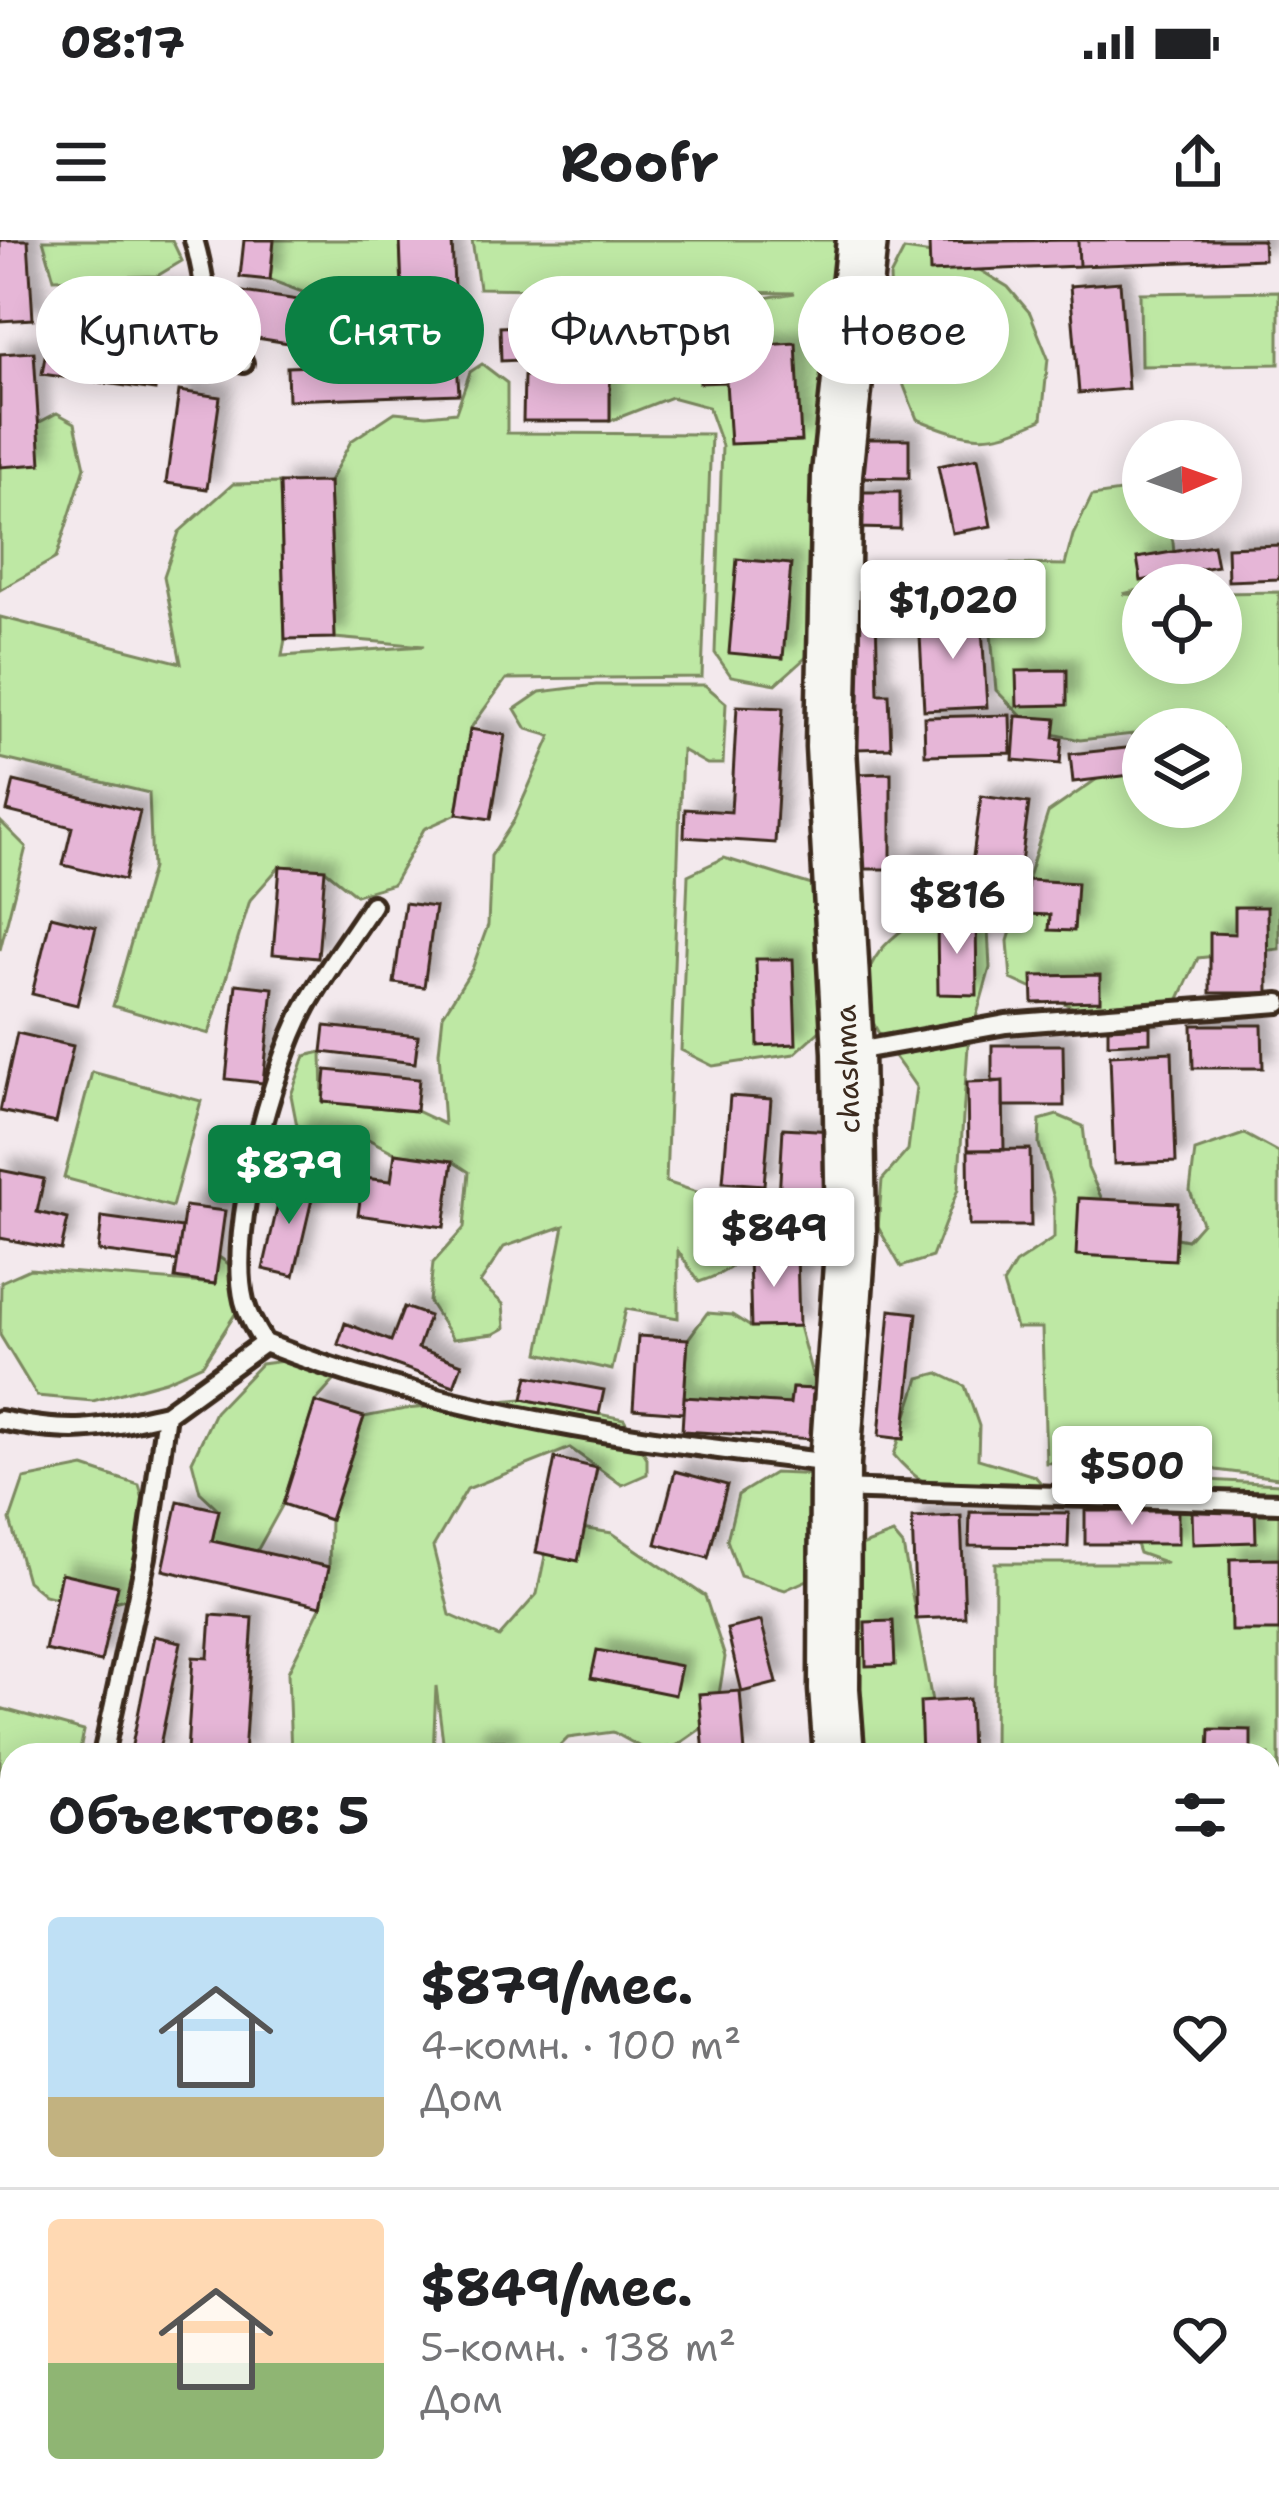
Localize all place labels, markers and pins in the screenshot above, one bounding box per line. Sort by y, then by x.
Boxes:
pin: $1,020 [855,560,1051,662]
pin: $816 [886,855,1028,957]
pin: $879 [218,1125,360,1227]
pin: $849 [703,1188,845,1290]
pin: $500 [1061,1426,1203,1528]

